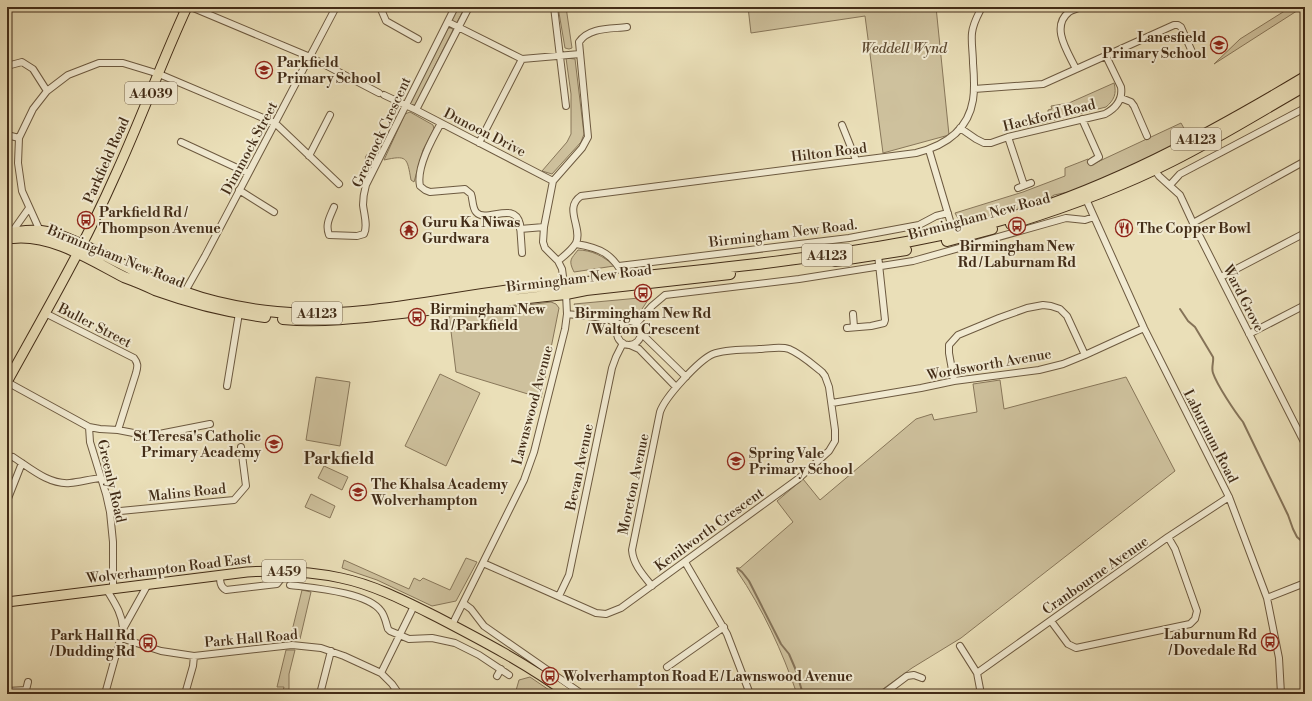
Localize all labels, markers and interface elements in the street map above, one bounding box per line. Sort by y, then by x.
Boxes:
place label: Lanesfield Primary School [1102,29,1206,63]
school or university icon: Lanesfield Primary School [1209,35,1229,55]
park label: Weddell Wynd [861,40,948,58]
place label: Parkfield Primary School [277,54,381,88]
school or university icon: Parkfield Primary School [254,60,274,80]
street label: Greenock Crescent [348,74,415,191]
road number: A4039 [125,82,177,104]
street label: Hackford Road [1001,96,1097,136]
street label: Dimmock Street [218,99,282,198]
street label: Dunoon Drive [440,104,529,161]
street label: Parkfield Road [80,115,134,206]
road number: A4123 [1171,128,1221,150]
street label: Hilton Road [790,139,868,167]
street label: Birmingham New Road [905,189,1052,245]
place label: Parkfield Rd / Thompson Avenue [99,204,221,238]
bus stop icon: Parkfield Rd / Thompson Avenue [76,210,96,230]
place label: Guru Ka Niwas Gurdwara [422,214,520,248]
street label: Birmingham New Road. [707,216,858,252]
bus stop icon: Birmingham New Rd / Laburnam Rd [1007,216,1027,236]
restaurant icon: The Copper Bowl [1114,218,1134,238]
temple icon: Guru Ka Niwas Gurdwara [399,220,419,240]
place label: The Copper Bowl [1137,220,1251,238]
street label: Birmingham New Road [44,221,187,293]
place label: Birmingham New Rd / Laburnam Rd [958,238,1076,272]
road number: A4123 [802,244,852,266]
street label: Birmingham New Road [505,261,653,297]
street label: Ward Grove [1218,261,1268,335]
bus stop icon: Birmingham New Rd / Walton Crescent [633,283,653,303]
street label: Buller Street [54,299,134,352]
place label: Birmingham New Rd / Parkfield [430,301,546,335]
road number: A4123 [292,302,342,324]
place label: Birmingham New Rd / Walton Crescent [575,305,711,339]
bus stop icon: Birmingham New Rd / Parkfield [407,307,427,327]
street label: Lawnswood Avenue [508,344,558,467]
street label: Wordsworth Avenue [924,345,1053,385]
street label: Laburnum Road [1179,387,1241,486]
street label: Bevan Avenue [562,422,598,513]
place label: St Teresa's Catholic Primary Academy [134,428,262,462]
street label: Moreton Avenue [614,432,654,537]
school or university icon: St Teresa's Catholic Primary Academy [264,434,284,454]
street label: Greenly Road [93,438,129,525]
place label: Spring Vale Primary School [749,445,853,479]
district label: Parkfield [304,449,374,469]
school or university icon: Spring Vale Primary School [726,451,746,471]
place label: The Khalsa Academy Wolverhampton [370,476,509,510]
street label: Malins Road [147,480,227,506]
school or university icon: The Khalsa Academy Wolverhampton [348,482,368,502]
street label: Kenilworth Crescent [651,484,768,575]
street label: Cranbourne Avenue [1039,532,1152,619]
street label: Wolverhampton Road East [84,550,253,588]
road number: A459 [262,560,306,582]
street label: Park Hall Road [204,626,299,652]
place label: Laburnum Rd / Dovedale Rd [1164,626,1257,660]
place label: Park Hall Rd / Dudding Rd [49,627,135,661]
bus stop icon: Laburnum Rd / Dovedale Rd [1260,632,1280,652]
bus stop icon: Park Hall Rd / Dudding Rd [138,633,158,653]
bus stop icon: Wolverhampton Road E / Lawnswood Avenue [540,666,560,686]
place label: Wolverhampton Road E / Lawnswood Avenue [562,668,853,686]

